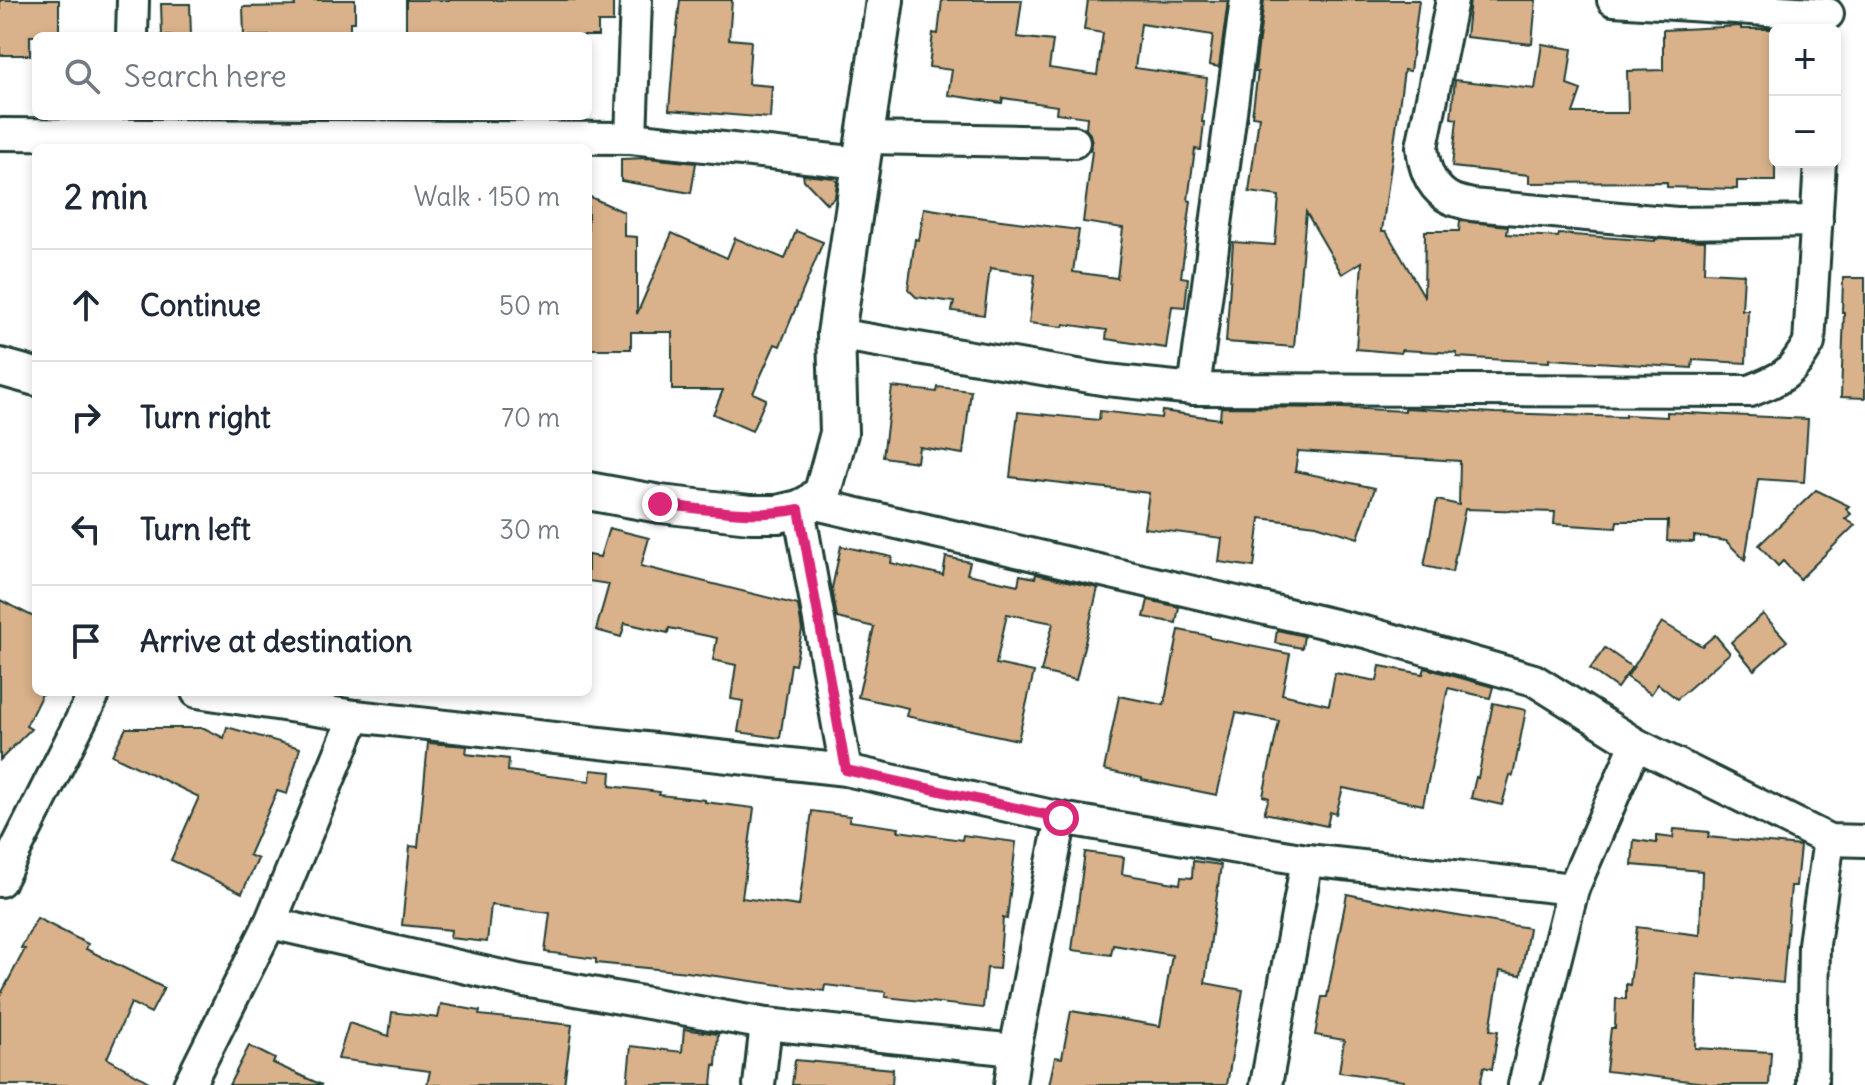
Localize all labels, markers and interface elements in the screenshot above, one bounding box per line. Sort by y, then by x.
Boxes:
map controls [1769,24,1841,168]
button: + [1769,24,1841,96]
search box [32,32,592,120]
icon: search [60,54,104,98]
text: Search here [124,57,287,95]
button: − [1769,96,1841,168]
text: 2 min [64,175,148,218]
text: Walk · 150 m [414,180,560,213]
icon: ahead [64,283,108,327]
text: Continue [140,286,261,324]
text: 50 m [499,289,560,322]
icon: right [64,395,108,439]
text: Turn right [140,398,271,436]
text: 70 m [501,401,560,434]
route end [642,486,678,522]
icon: left [64,507,108,551]
text: Turn left [140,510,251,548]
text: 30 m [499,513,560,546]
icon: arrive [64,619,108,663]
text: Arrive at destination [140,622,412,660]
route start [1043,800,1079,836]

